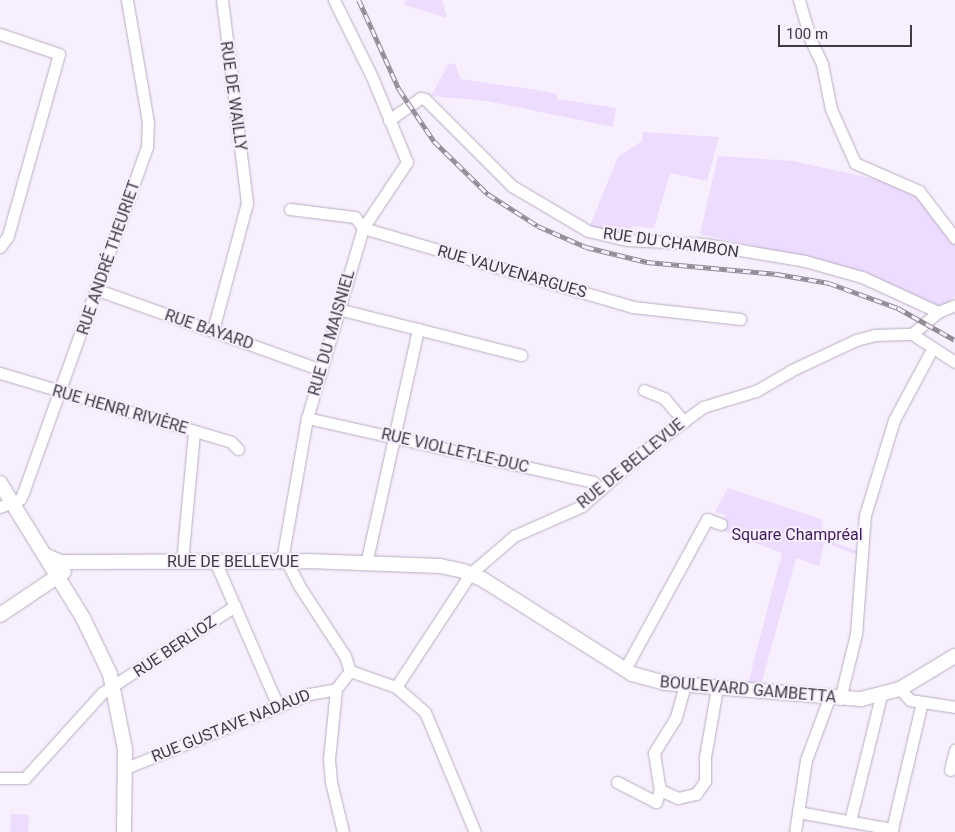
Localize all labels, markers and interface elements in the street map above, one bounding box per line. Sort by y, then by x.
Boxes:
scale bar [780,15,914,47]
text: 100 m [786,25,828,43]
street label: RUE DE WAILLY [216,40,250,152]
street label: RUE ANDRÉ THEURIET [74,178,144,338]
street label: RUE DU CHAMBON [602,224,740,262]
street label: RUE VAUVENARGUES [435,241,589,303]
street label: RUE DU MAISNIEL [305,268,359,398]
street label: RUE BAYARD [162,306,256,354]
street label: RUE HENRI RIVIÈRE [50,381,190,439]
street label: RUE DE BELLEVUE [574,415,688,513]
street label: RUE VIOLLET-LE-DUC [379,425,531,477]
park label: Square Champréal [731,525,863,545]
street label: RUE DE BELLEVUE [167,552,299,572]
street label: RUE BERLIOZ [130,612,220,682]
street label: BOULEVARD GAMBETTA [659,673,837,707]
street label: RUE GUSTAVE NADAUD [149,685,313,767]

